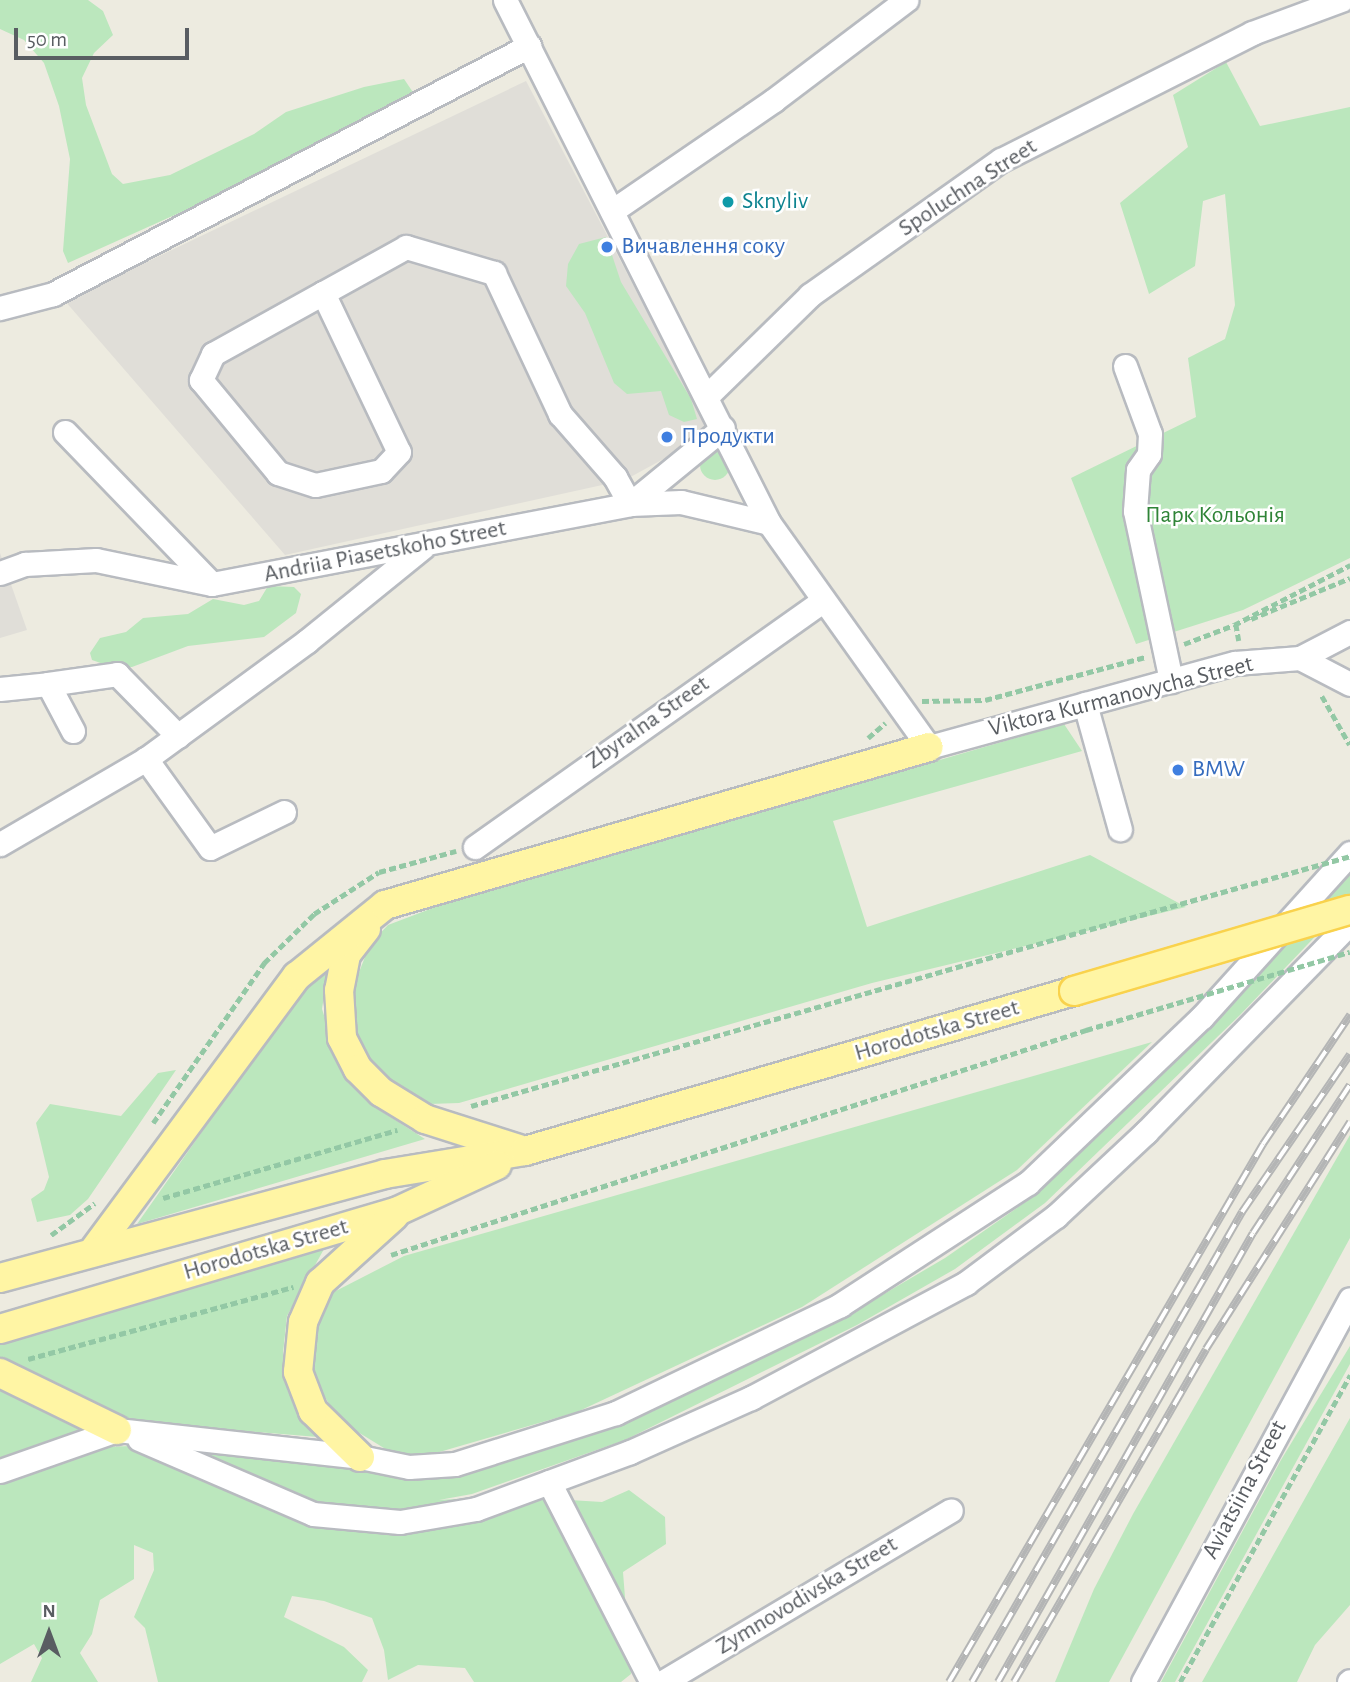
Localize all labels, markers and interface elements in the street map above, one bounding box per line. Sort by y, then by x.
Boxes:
scale bar [18,14,192,58]
text: 50 m [27,29,67,50]
street label: Spoluchna Street [894,133,1042,243]
place label: Sknyliv [742,188,808,216]
marker: Sknyliv [720,194,736,210]
place label: Вичавлення соку [621,233,785,261]
marker: Вичавлення соку [599,239,615,255]
place label: Продукти [681,423,775,451]
marker: Продукти [659,429,675,445]
park label: Парк Кольонія [1145,502,1285,530]
street label: Andriia Piasetskoho Street [262,514,508,590]
street label: Viktora Kurmanovycha Street [986,650,1256,744]
street label: Zbyralna Street [581,670,715,776]
place label: BMW [1192,756,1245,784]
marker: BMW [1170,762,1186,778]
street label: Horodotska Street [851,994,1023,1068]
street label: Horodotska Street [180,1213,352,1287]
street label: Aviatsiina Street [1196,1416,1294,1564]
street label: Zymnovodivska Street [711,1531,903,1661]
north arrow [14,1598,84,1668]
text: N [42,1602,56,1621]

